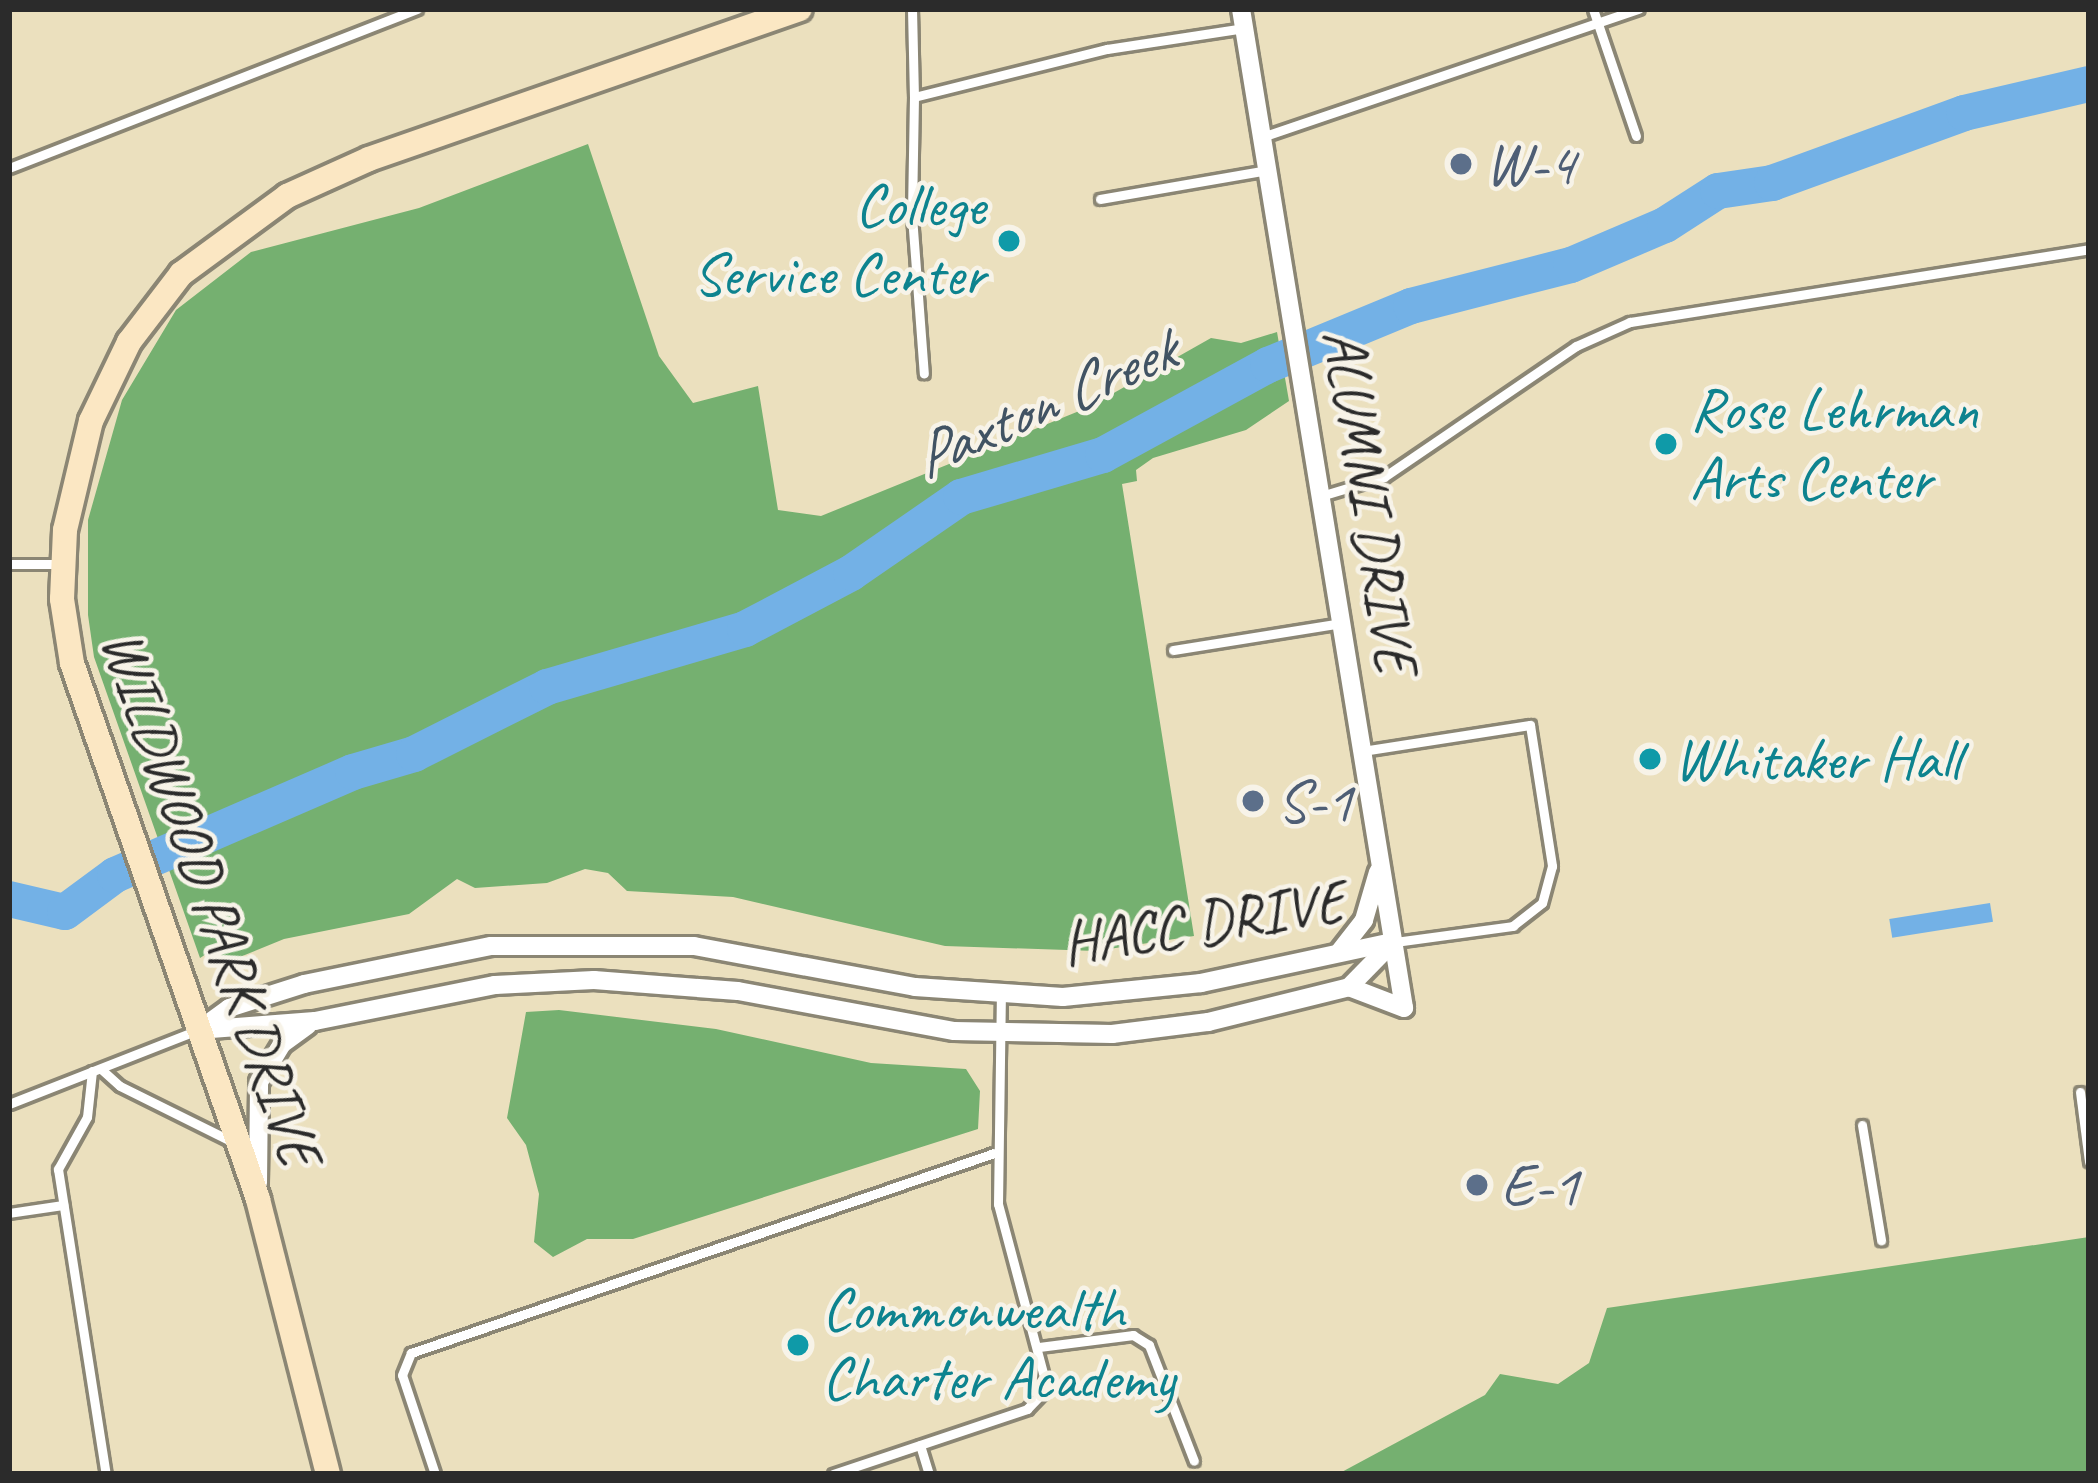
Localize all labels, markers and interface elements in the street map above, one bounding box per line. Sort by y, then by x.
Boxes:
place label: W-4 [1485,128,1575,200]
marker: W-4 [1448,151,1474,177]
place label: College Service Center [693,170,985,311]
marker: College Service Center [996,228,1022,254]
water label: Paxton Creek [901,313,1187,495]
street label: ALUMNI DRIVE [1307,324,1433,678]
place label: Rose Lehrman Arts Center [1690,374,1976,515]
marker: Rose Lehrman Arts Center [1653,431,1679,457]
street label: WILDWOOD PARK DRIVE [86,623,336,1173]
place label: Whitaker Hall [1674,723,1960,795]
marker: Whitaker Hall [1637,746,1663,772]
place label: S-1 [1277,765,1353,837]
marker: S-1 [1240,788,1266,814]
street label: HACC DRIVE [1057,865,1349,981]
place label: E-1 [1501,1149,1579,1221]
marker: E-1 [1464,1172,1490,1198]
place label: Commonwealth Charter Academy [822,1274,1176,1415]
marker: Commonwealth Charter Academy [785,1332,811,1358]

